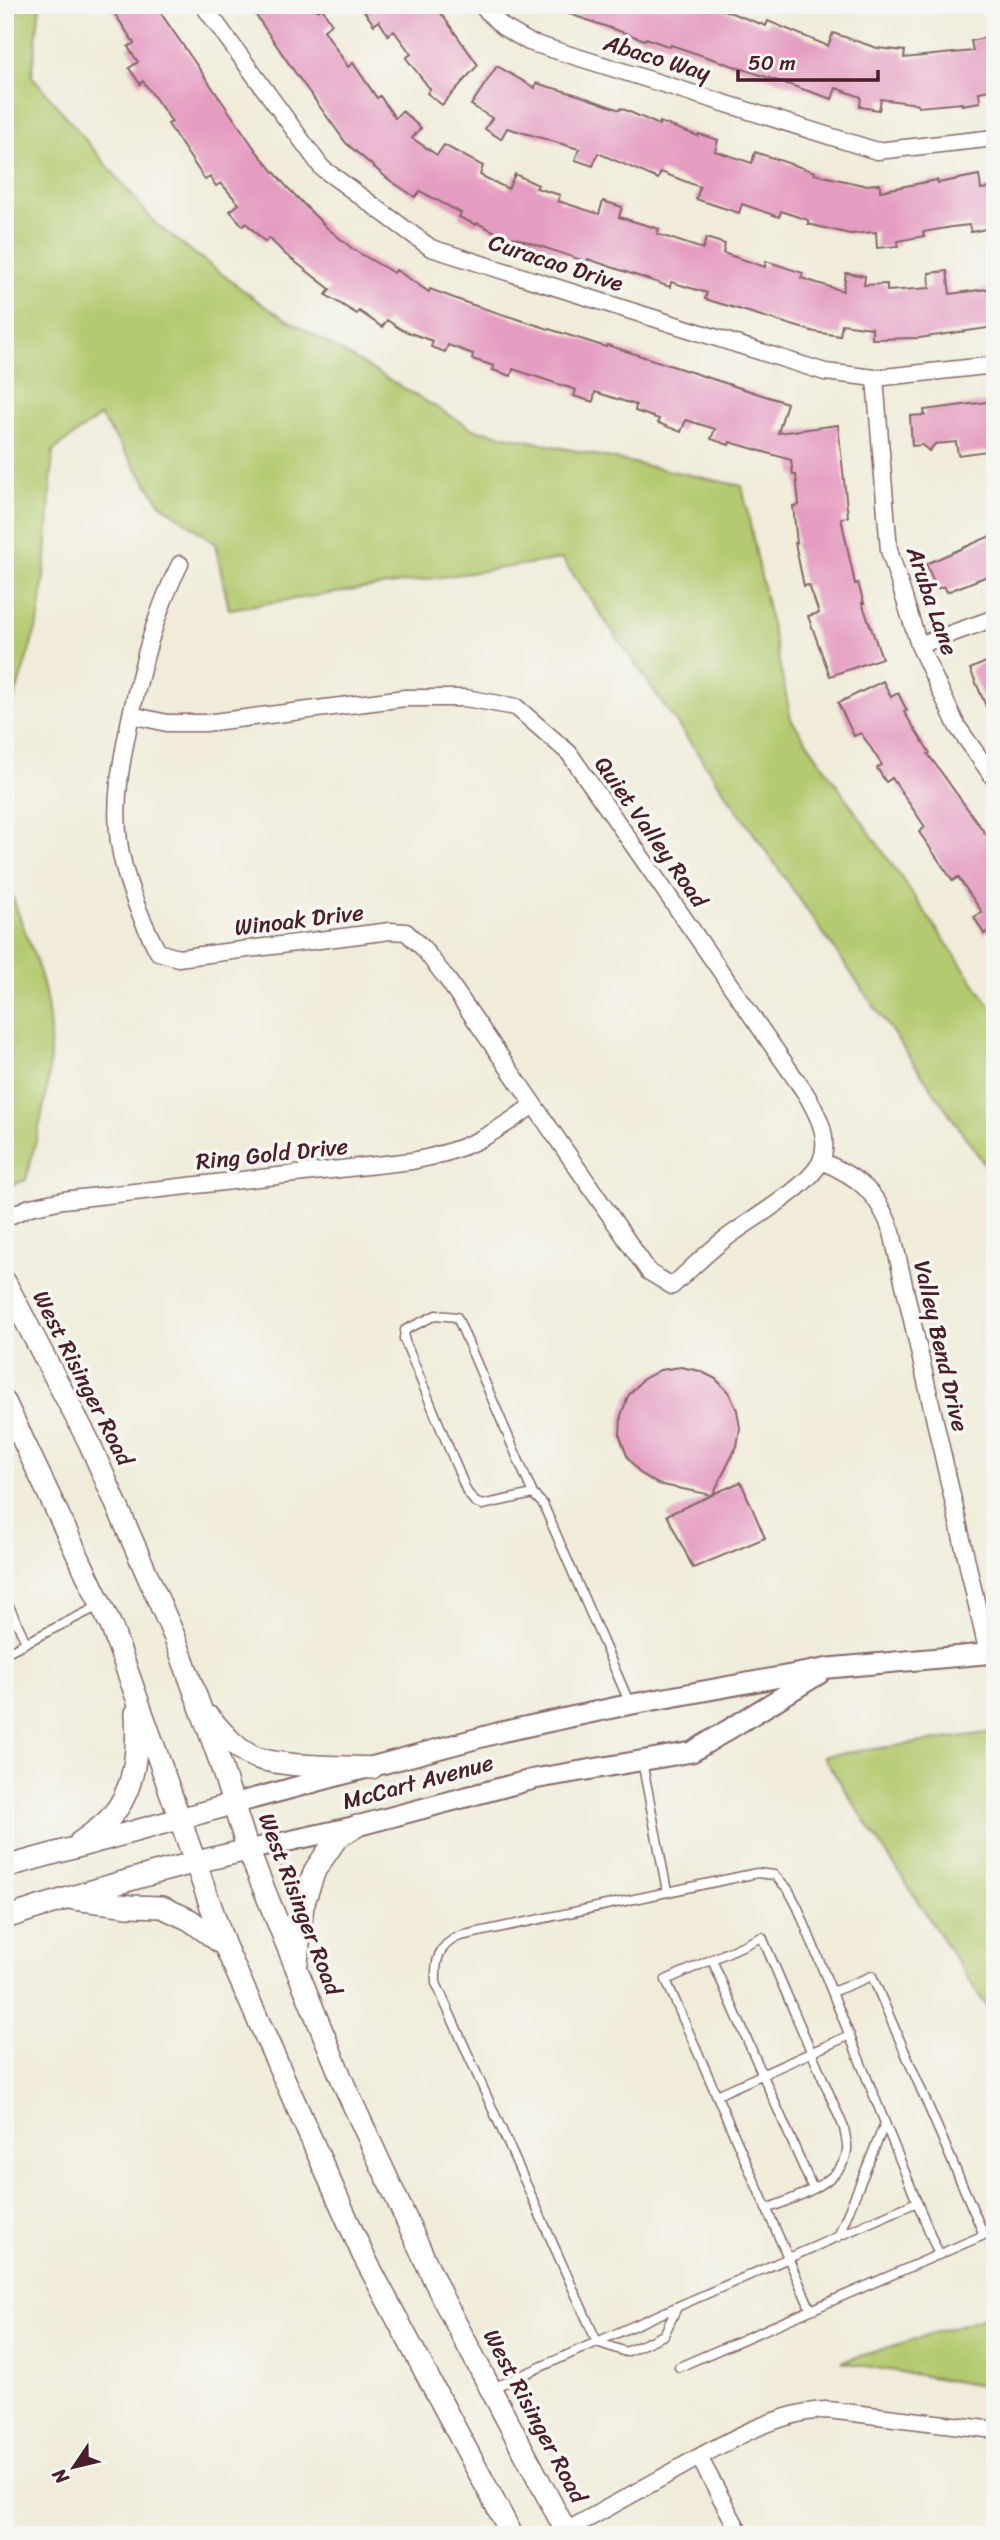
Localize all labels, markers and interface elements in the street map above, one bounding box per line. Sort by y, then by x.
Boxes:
street label: Abaco Way [598,22,716,94]
scale bar [738,38,878,82]
text: 50 m [748,44,796,82]
street label: Curacao Drive [483,222,629,304]
street label: Aruba Lane [894,540,970,661]
street label: Quiet Valley Road [583,747,720,918]
street label: Winoak Drive [232,892,366,948]
street label: Ring Gold Drive [194,1126,350,1182]
street label: Valley Bend Drive [901,1256,981,1436]
street label: West Risinger Road [21,1283,146,1475]
street label: McCart Avenue [338,1742,498,1822]
street label: West Risinger Road [246,1807,354,2003]
street label: West Risinger Road [472,2321,599,2512]
north arrow [38,2432,108,2502]
text: N [43,2461,78,2492]

